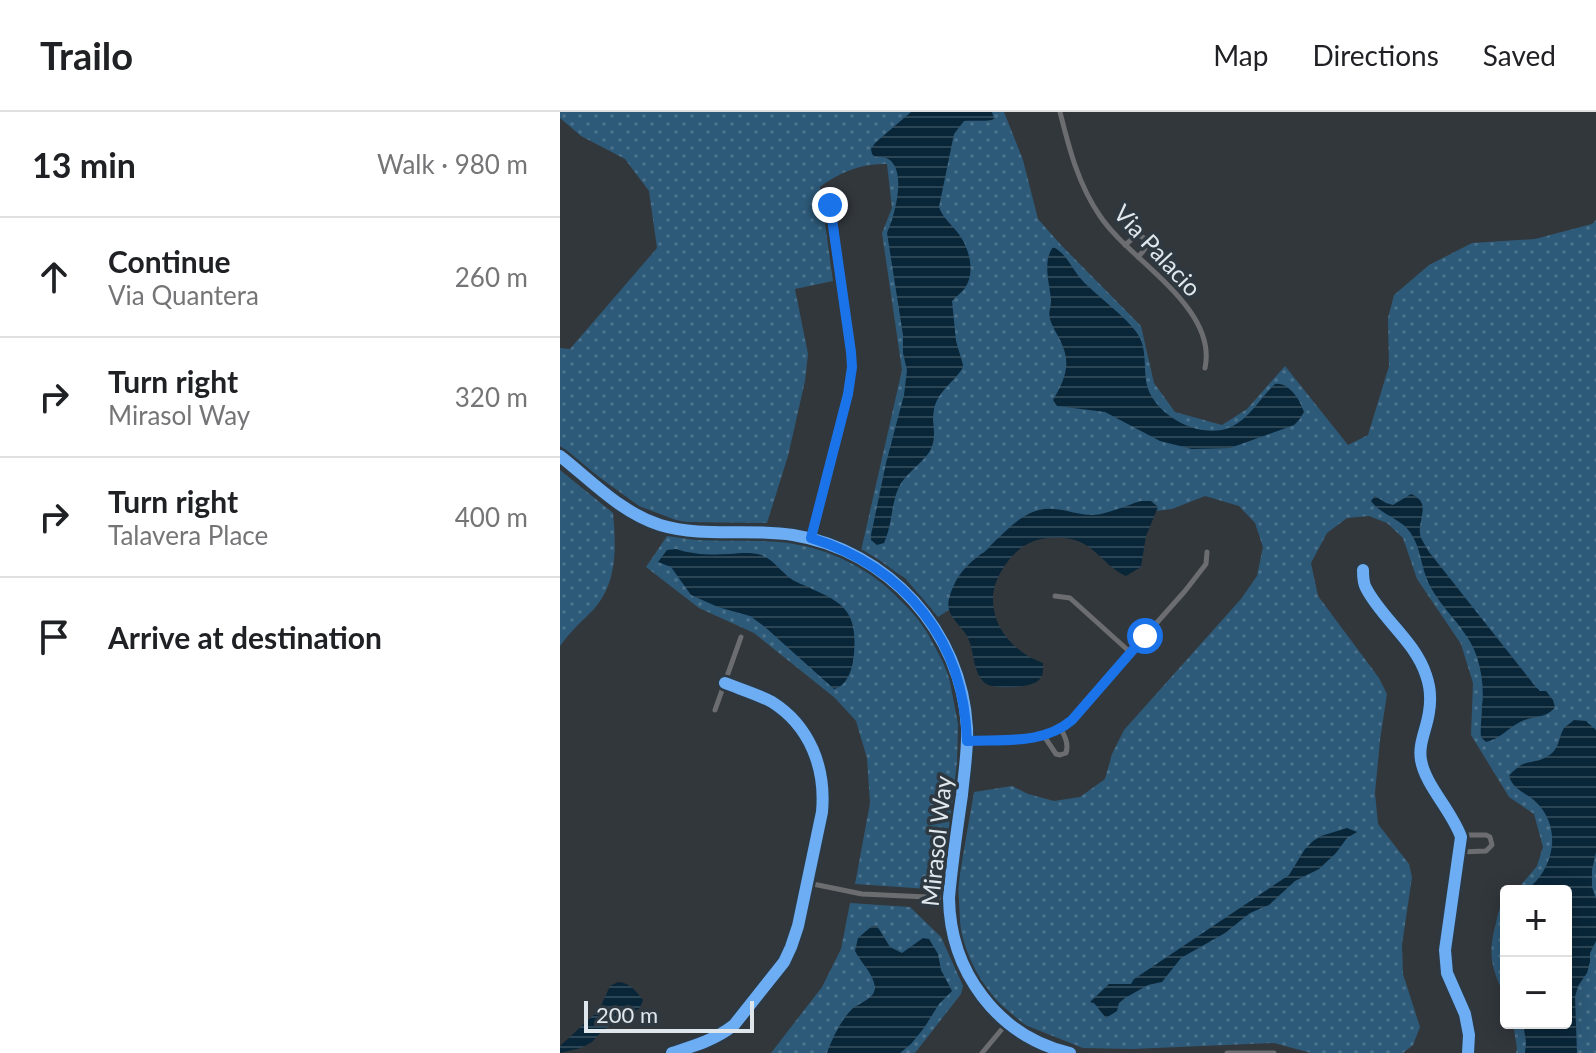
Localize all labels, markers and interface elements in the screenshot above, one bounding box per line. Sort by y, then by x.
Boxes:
text: Trailo [40,32,133,78]
text: Map [1213,38,1268,72]
text: Directions [1312,38,1439,72]
text: Saved [1483,38,1556,72]
text: 13 min [32,144,136,185]
text: Walk · 980 m [377,148,528,180]
route end [812,187,848,223]
street label: Via Palacio [1108,198,1208,302]
text: Continue [108,243,231,279]
icon: ahead [32,255,76,299]
text: 260 m [455,261,528,293]
text: Via Quantera [108,279,259,311]
text: Turn right [108,363,238,399]
icon: right [32,375,76,419]
text: 320 m [455,381,528,413]
text: Mirasol Way [108,399,250,431]
text: Turn right [108,483,238,519]
icon: right [32,495,76,539]
text: 400 m [455,501,528,533]
text: Talavera Place [108,519,268,551]
icon: arrive [32,615,76,659]
route start [1127,618,1163,654]
text: Arrive at destination [108,619,382,655]
street label: Mirasol Way [915,774,957,908]
map controls [1500,885,1572,1029]
button: + [1500,885,1572,957]
button: − [1500,957,1572,1029]
scale bar [584,997,754,1033]
text: 200 m [596,1001,658,1028]

